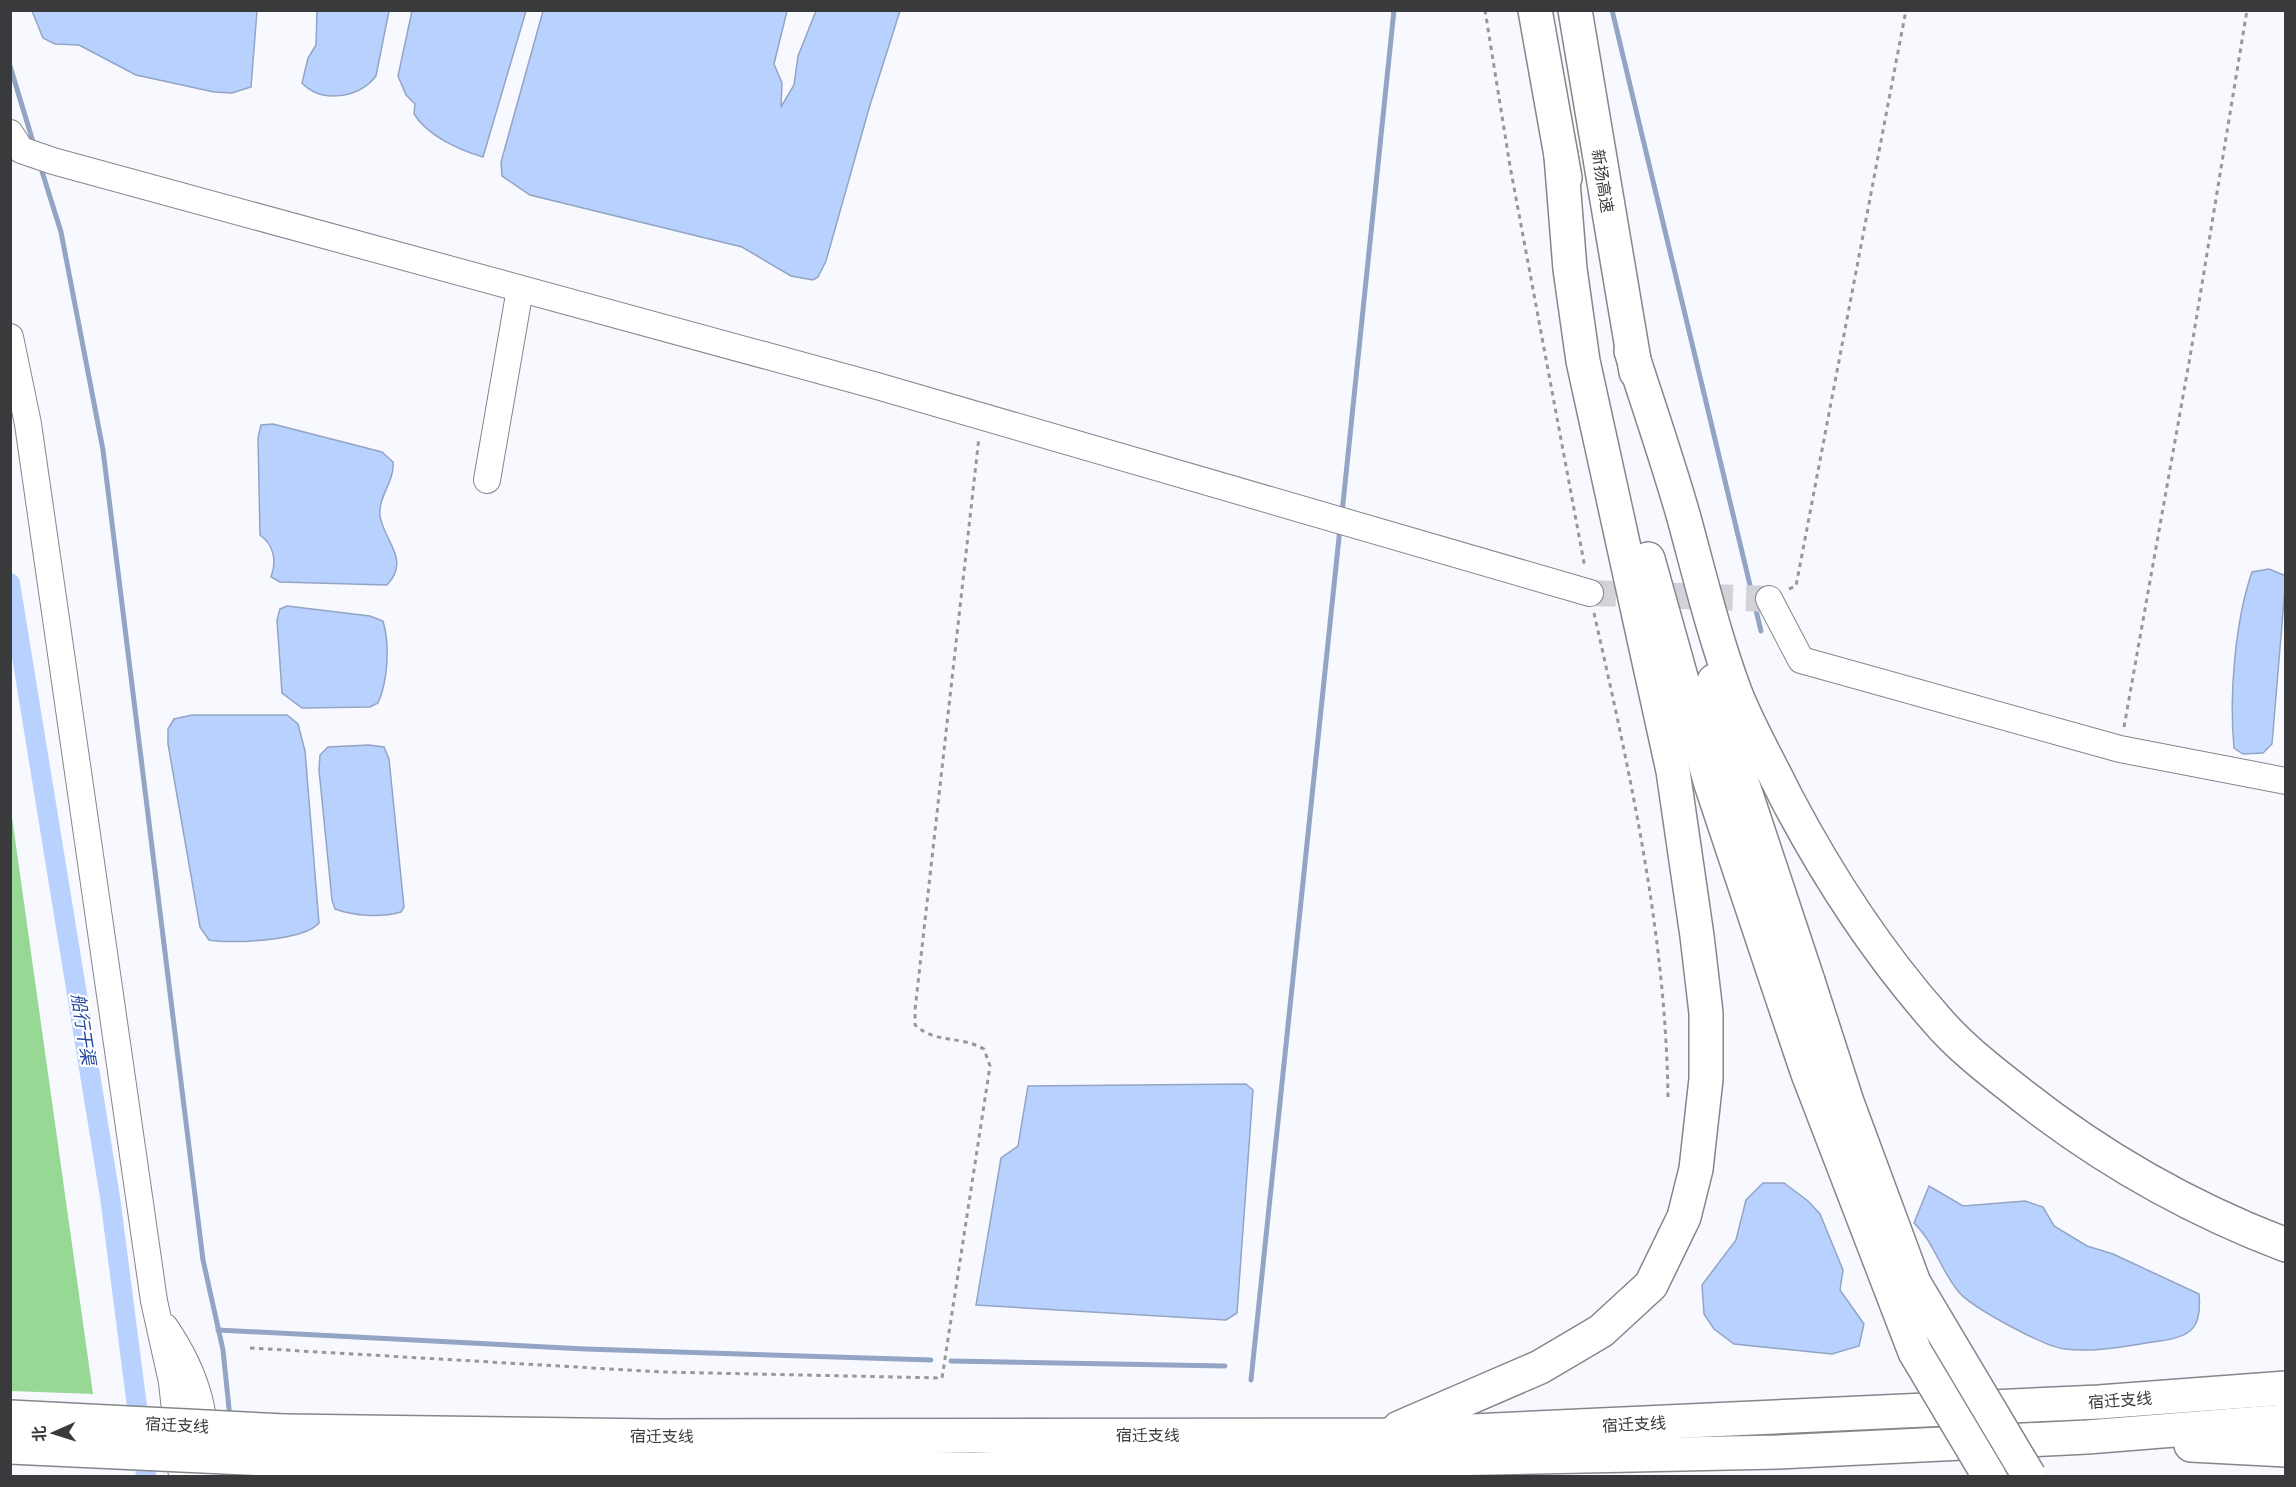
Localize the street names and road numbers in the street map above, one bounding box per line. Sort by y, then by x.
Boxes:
street label: 新扬高速 [1589,148,1617,214]
street label: 宿迁支线 [2087,1389,2153,1411]
street label: 宿迁支线 [1602,1413,1666,1435]
street label: 宿迁支线 [145,1414,209,1436]
street label: 宿迁支线 [1116,1426,1180,1444]
street label: 宿迁支线 [630,1427,694,1445]

